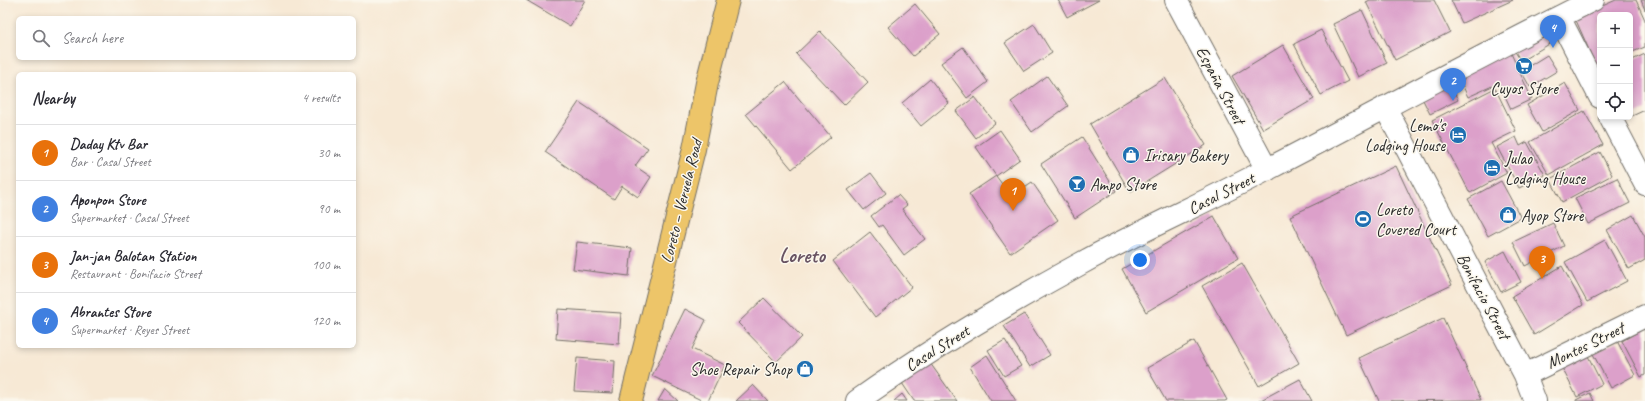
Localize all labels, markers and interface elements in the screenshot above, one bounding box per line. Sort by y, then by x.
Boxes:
map controls [1597,12,1633,120]
button: + [1597,12,1633,48]
pin: 4 [1540,15,1566,48]
search box [16,16,356,60]
icon: search [30,27,52,49]
text: Search here [62,29,123,48]
street label: España Street [1191,43,1251,130]
button: − [1597,48,1633,84]
supermarket icon: Cuyos Store [1514,56,1534,76]
pin: 2 [1440,68,1466,101]
place label: Cuyos Store [1490,78,1559,99]
button: locate [1597,84,1633,120]
text: Nearby [32,88,75,109]
text: 4 results [302,90,340,106]
place label: Lemo's Lodging House [1365,115,1447,156]
hotel icon: Lemo's Lodging House [1448,125,1468,145]
text: Daday Ktv Bar [70,135,147,154]
street label: Loreto – Veruela Road [656,135,708,265]
text: 1 [42,145,48,161]
text: 30 m [318,145,340,161]
shop icon: Irisary Bakery [1121,145,1141,165]
place label: Irisary Bakery [1144,145,1229,166]
place label: Julao Lodging House [1504,148,1587,189]
text: Bar · Casal Street [70,154,151,170]
hotel icon: Julao Lodging House [1482,158,1502,178]
street label: Casal Street [1184,167,1260,219]
bar icon: Ampo Store [1067,174,1087,194]
place label: Ampo Store [1090,174,1158,195]
pin: 1 [1000,178,1026,211]
text: Aponpon Store [70,191,146,210]
place label: Loreto Covered Court [1376,199,1458,240]
text: 2 [42,201,48,217]
text: 90 m [318,201,340,217]
shop icon: Ayop Store [1498,205,1518,225]
place label: Ayop Store [1521,205,1585,226]
sports icon: Loreto Covered Court [1353,209,1373,229]
text: Supermarket · Casal Street [70,210,189,226]
district label: Loreto [779,242,826,268]
pin: 3 [1529,246,1555,279]
text: Jan-jan Balotan Station [70,247,196,266]
your location [1130,250,1150,270]
street label: Bonifacio Street [1452,250,1516,345]
text: 3 [42,257,48,273]
text: 100 m [312,257,340,273]
text: Restaurant · Bonifacio Street [70,266,201,282]
text: Abrantes Store [70,303,150,322]
text: 4 [42,313,48,329]
text: 120 m [312,313,340,329]
street label: Montes Street [1543,317,1630,373]
street label: Casal Street [901,319,975,376]
text: Supermarket · Reyes Street [70,322,189,338]
place label: Shoe Repair Shop [690,359,794,380]
shop icon: Shoe Repair Shop [795,359,815,379]

